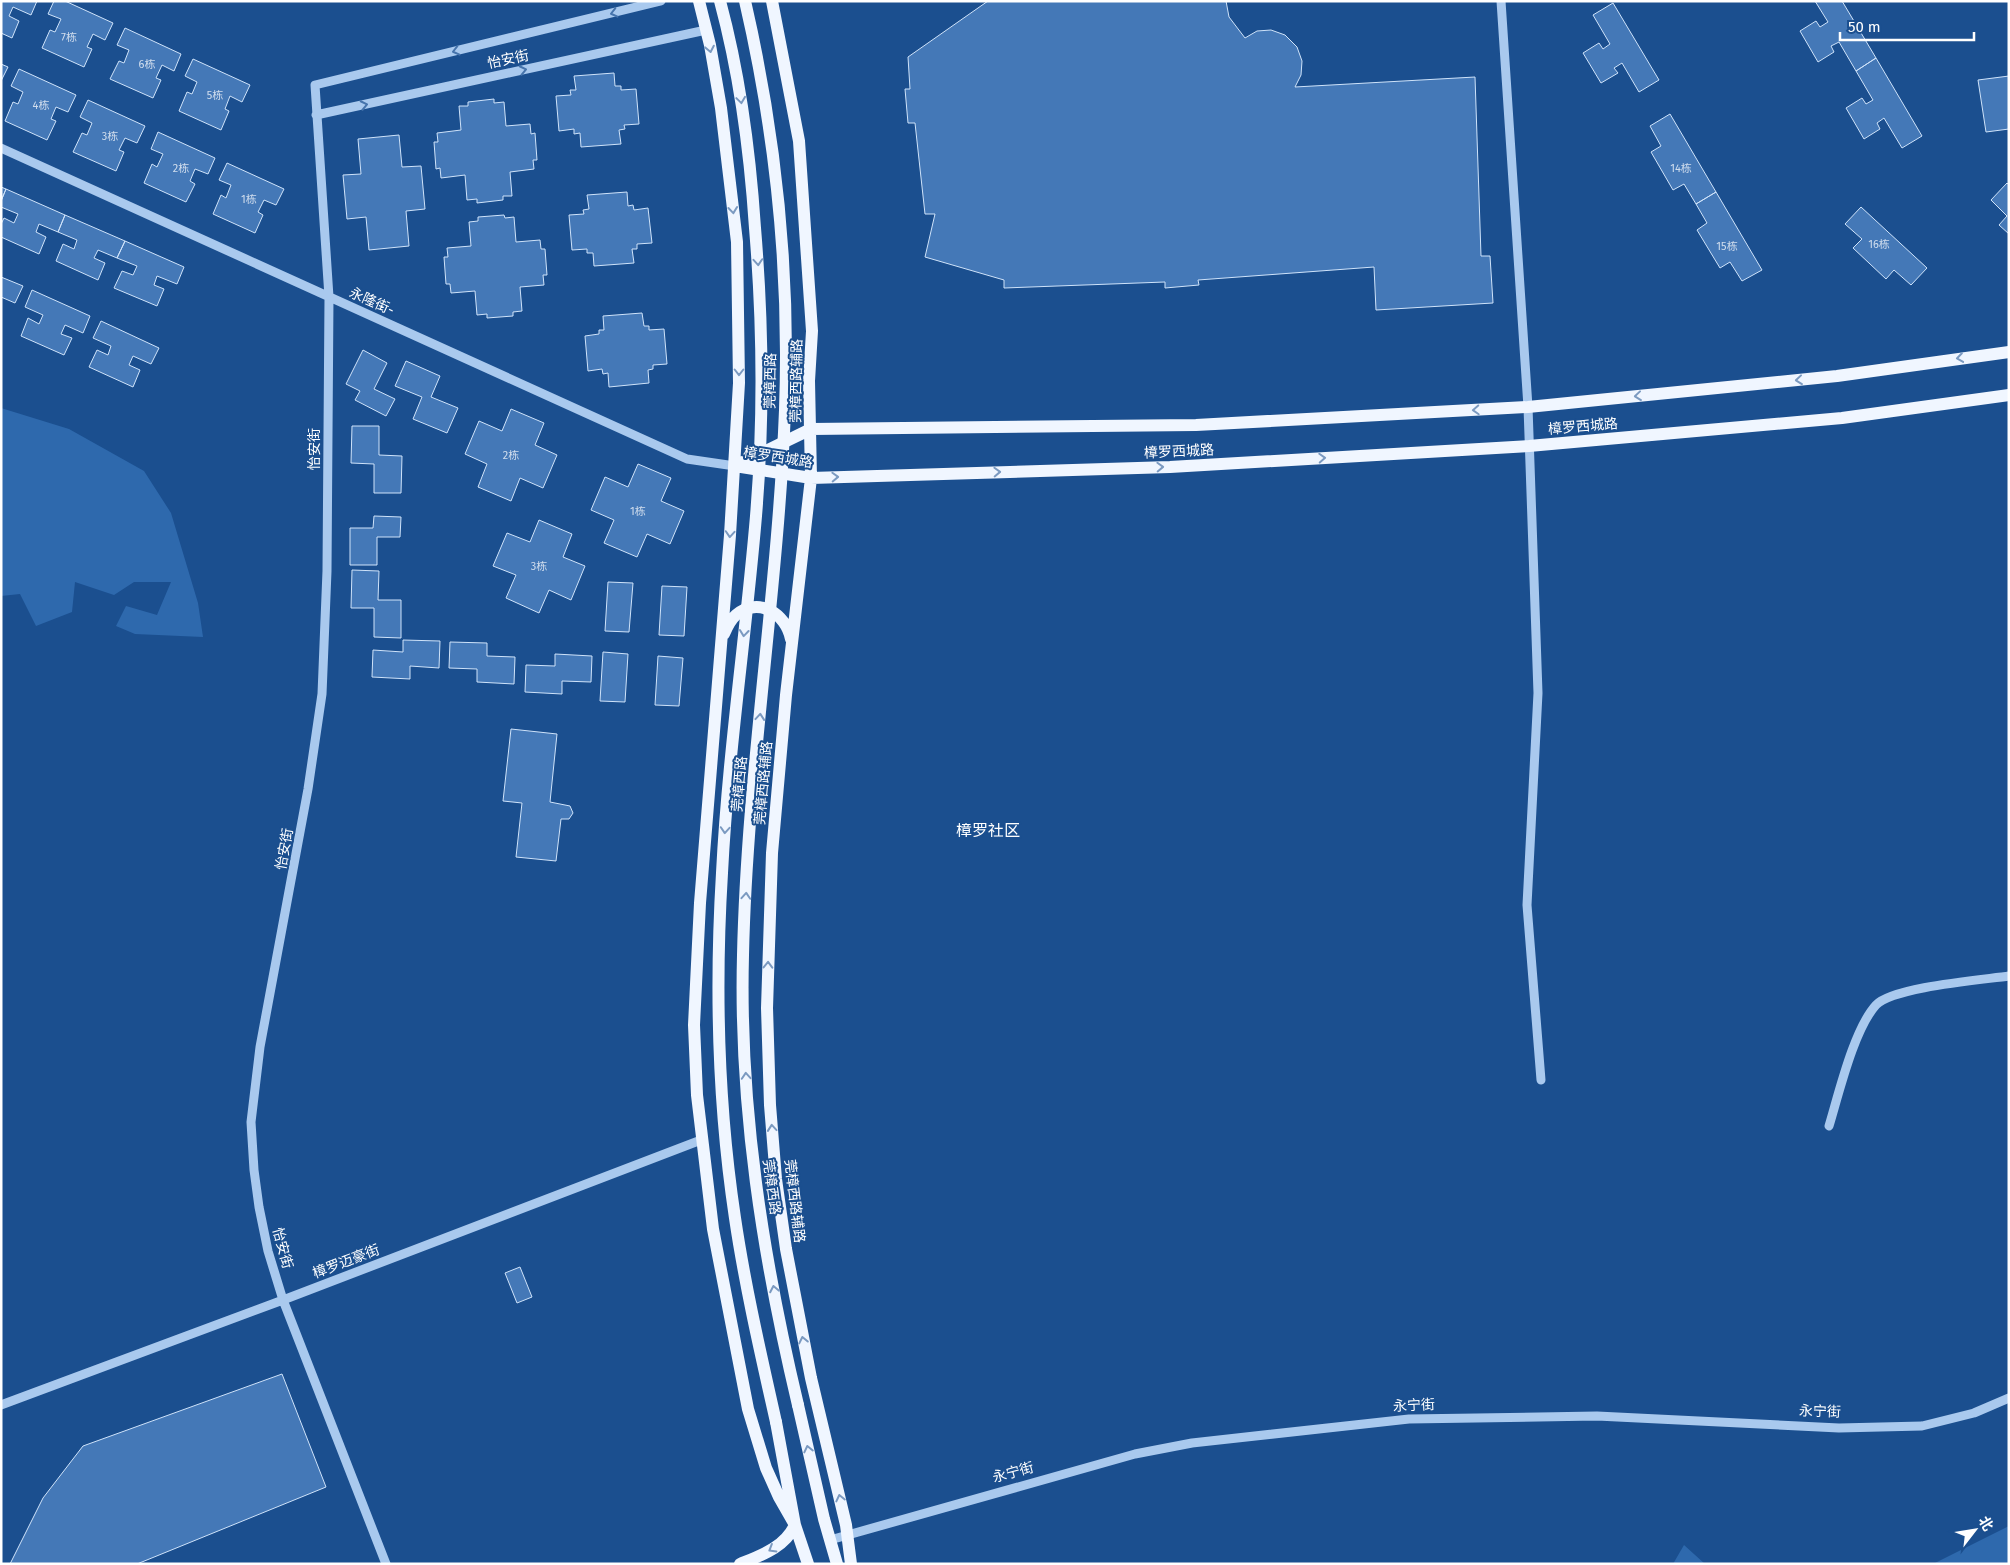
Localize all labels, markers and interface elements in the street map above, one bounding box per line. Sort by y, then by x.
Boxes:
one-way arrow [609,7,618,18]
scale bar [1840,10,1974,42]
text: 50 m [1848,18,1881,36]
house number: 7栋 [61,31,77,44]
one-way arrow [705,44,715,53]
one-way arrow [451,45,460,56]
street label: 怡安街 [486,47,530,72]
house number: 6栋 [139,58,155,71]
one-way arrow [518,65,527,76]
house number: 5栋 [207,89,223,102]
one-way arrow [735,97,746,105]
house number: 4栋 [33,99,49,112]
one-way arrow [360,100,369,111]
house number: 3栋 [102,130,118,143]
house number: 2栋 [173,162,189,175]
house number: 14栋 [1670,162,1692,175]
house number: 1栋 [241,193,257,206]
one-way arrow [727,206,738,214]
house number: 16栋 [1868,238,1890,251]
house number: 15栋 [1716,240,1738,253]
one-way arrow [752,258,763,266]
street label: 永隆街- [347,284,397,319]
street label: 莞樟西路辅路 [787,339,806,423]
street label: 莞樟西路 [762,353,779,409]
one-way arrow [1956,353,1965,363]
one-way arrow [734,368,744,376]
one-way arrow [1795,374,1803,385]
one-way arrow [1633,390,1641,401]
one-way arrow [1472,404,1480,415]
street label: 樟罗西城路 [1547,415,1619,438]
street label: 怡安街 [306,428,323,470]
street label: 樟罗西城路 [1144,441,1214,462]
street label: 樟罗西城路 [742,444,814,471]
house number: 2栋 [503,449,519,462]
one-way arrow [1318,453,1326,464]
one-way arrow [1156,462,1164,473]
one-way arrow [994,467,1002,478]
one-way arrow [831,472,839,483]
house number: 1栋 [630,505,646,518]
one-way arrow [725,530,736,538]
house number: 3栋 [531,560,547,573]
one-way arrow [739,630,750,638]
one-way arrow [754,713,765,721]
street label: 莞樟西路辅路 [751,740,776,826]
street label: 莞樟西路 [729,755,750,813]
district label: 樟罗社区 [956,821,1020,840]
one-way arrow [720,826,731,834]
street label: 怡安街 [272,827,297,871]
one-way arrow [740,892,751,900]
one-way arrow [763,961,774,969]
one-way arrow [740,1072,751,1080]
one-way arrow [766,1124,777,1132]
street label: 莞樟西路 [759,1158,784,1216]
street label: 莞樟西路辅路 [781,1158,808,1244]
street label: 怡安街 [269,1226,296,1271]
street label: 樟罗迈豪街 [310,1241,382,1282]
one-way arrow [769,1285,779,1294]
one-way arrow [798,1336,809,1345]
street label: 永宁街 [1393,1396,1435,1415]
street label: 永宁街 [1799,1402,1841,1421]
one-way arrow [803,1444,814,1453]
street label: 永宁街 [991,1459,1036,1486]
one-way arrow [835,1494,846,1503]
north arrow [1950,1505,2000,1555]
text: 北 [1975,1513,1997,1534]
one-way arrow [768,1543,777,1553]

